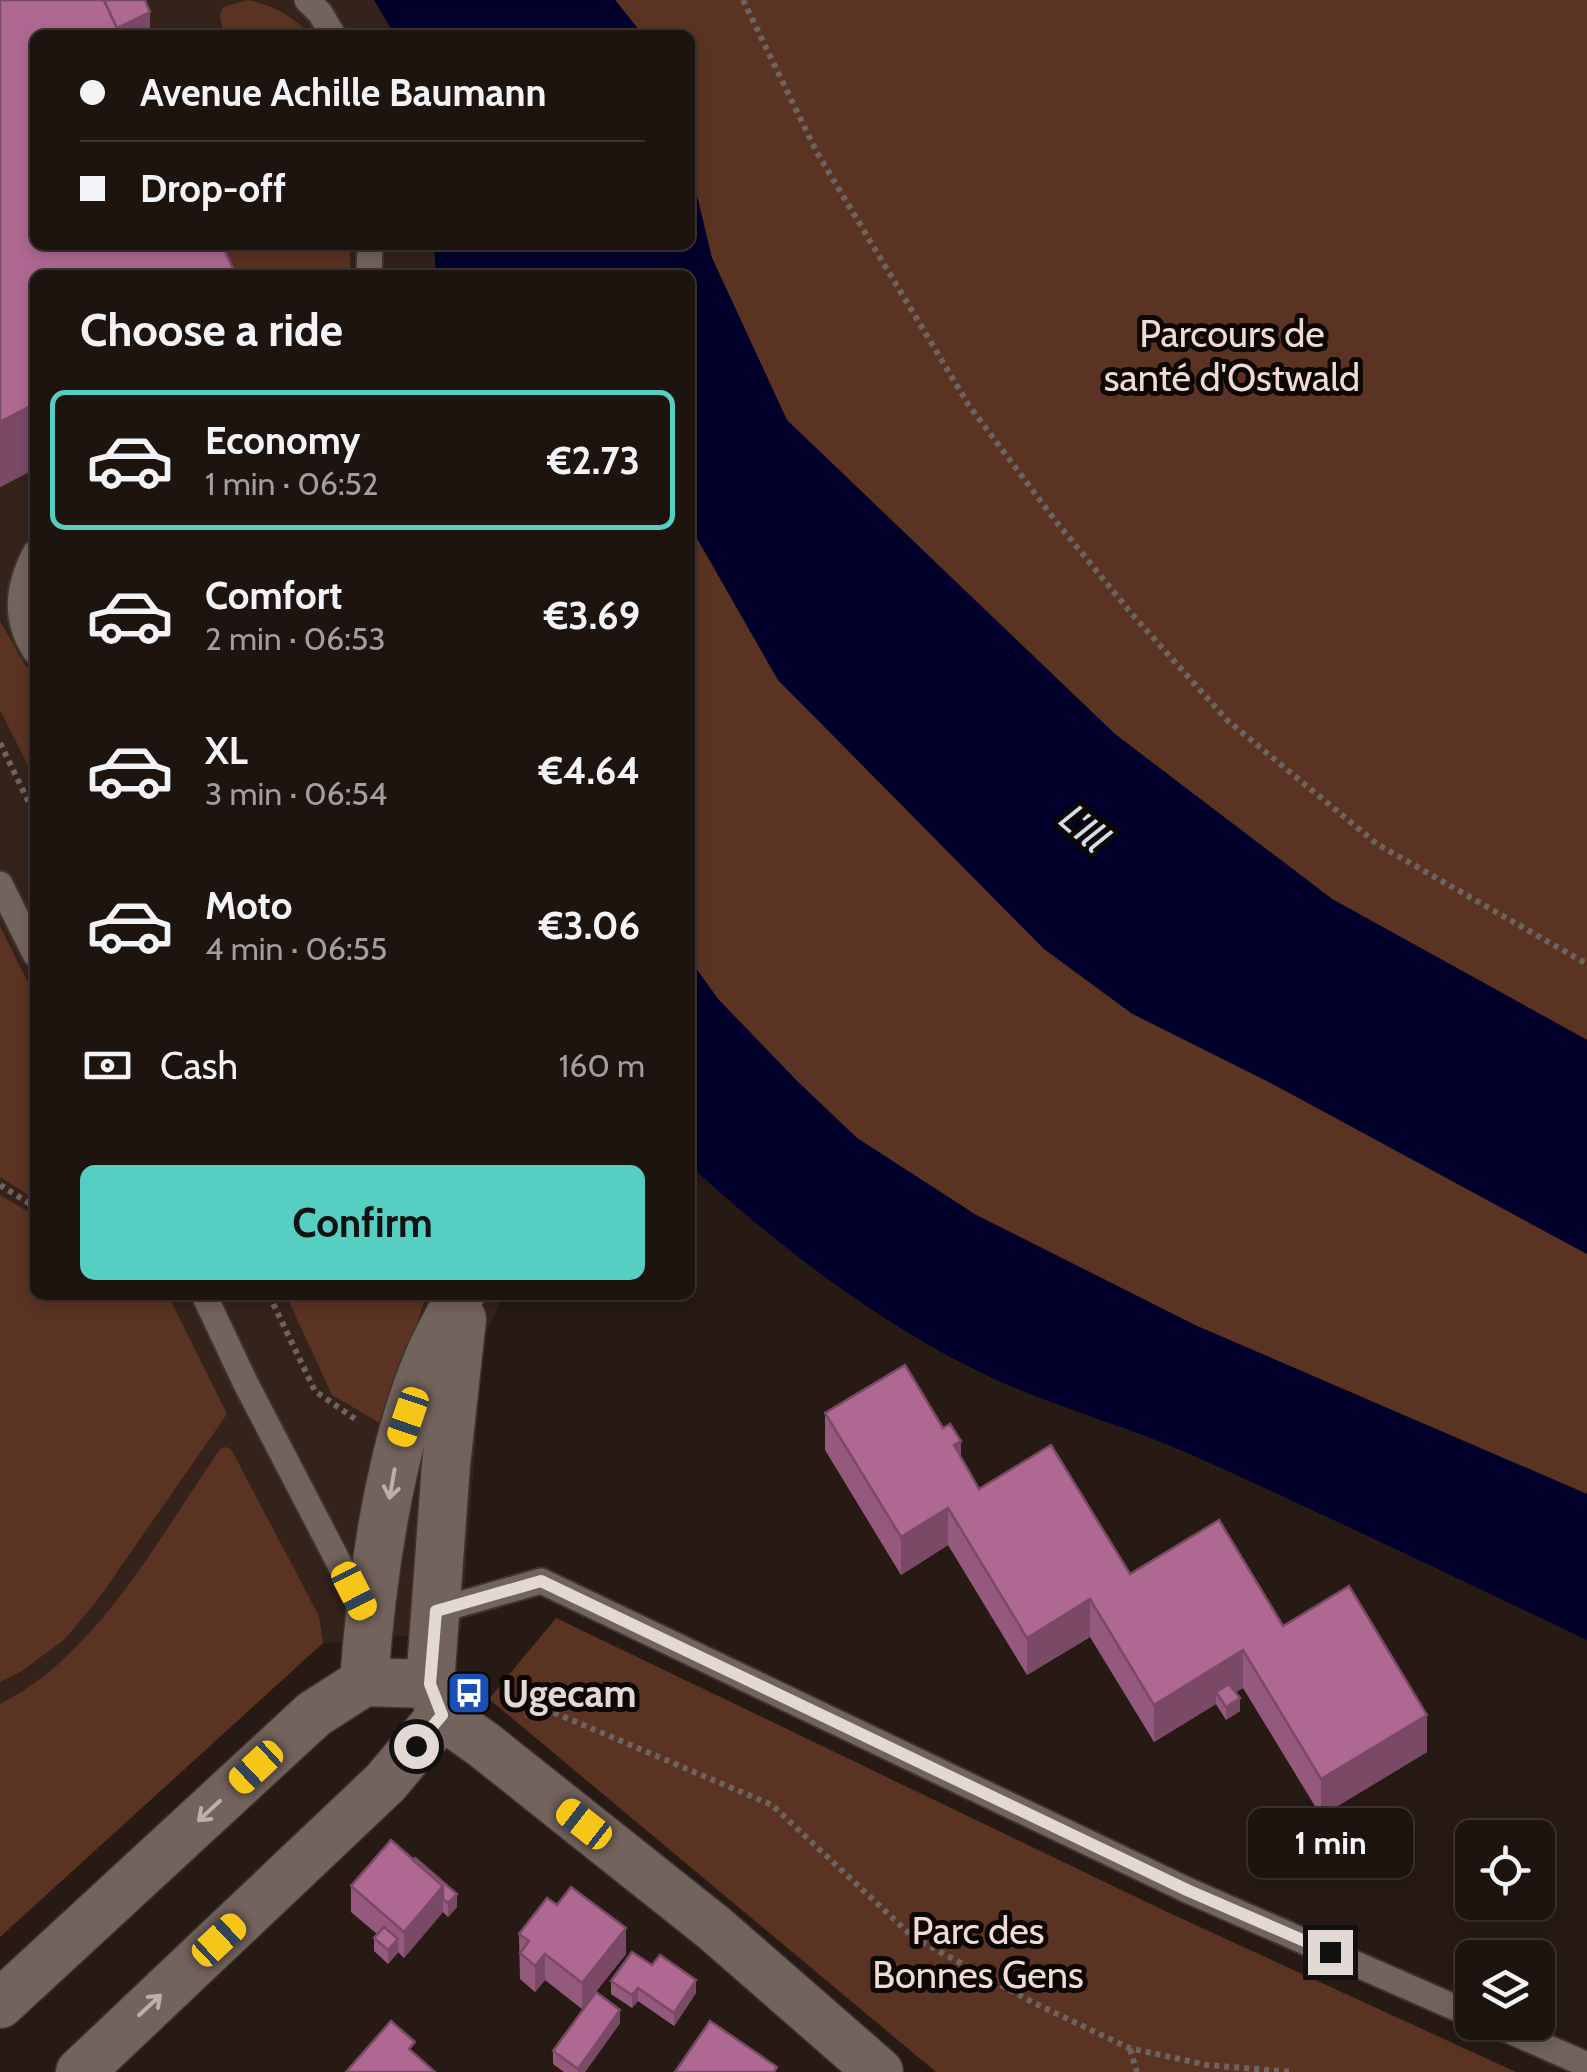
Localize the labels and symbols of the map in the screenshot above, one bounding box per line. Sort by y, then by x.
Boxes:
park label: Parcours de santé d'Ostwald [1104,310,1360,401]
water label: L'Ill [1050,793,1120,863]
car [384,1384,432,1450]
one-way arrow [382,1468,401,1500]
car [327,1557,381,1625]
bus stop icon: Ugecam [446,1670,492,1716]
place label: Ugecam [502,1670,636,1717]
route start [394,1724,439,1769]
car [224,1736,288,1798]
car [551,1794,617,1854]
one-way arrow [197,1799,222,1822]
callout: 1 min [1248,1807,1412,1877]
park label: Parc des Bonnes Gens [872,1907,1084,1998]
car [187,1909,251,1971]
route end [1308,1930,1353,1975]
one-way arrow [138,1993,162,2017]

